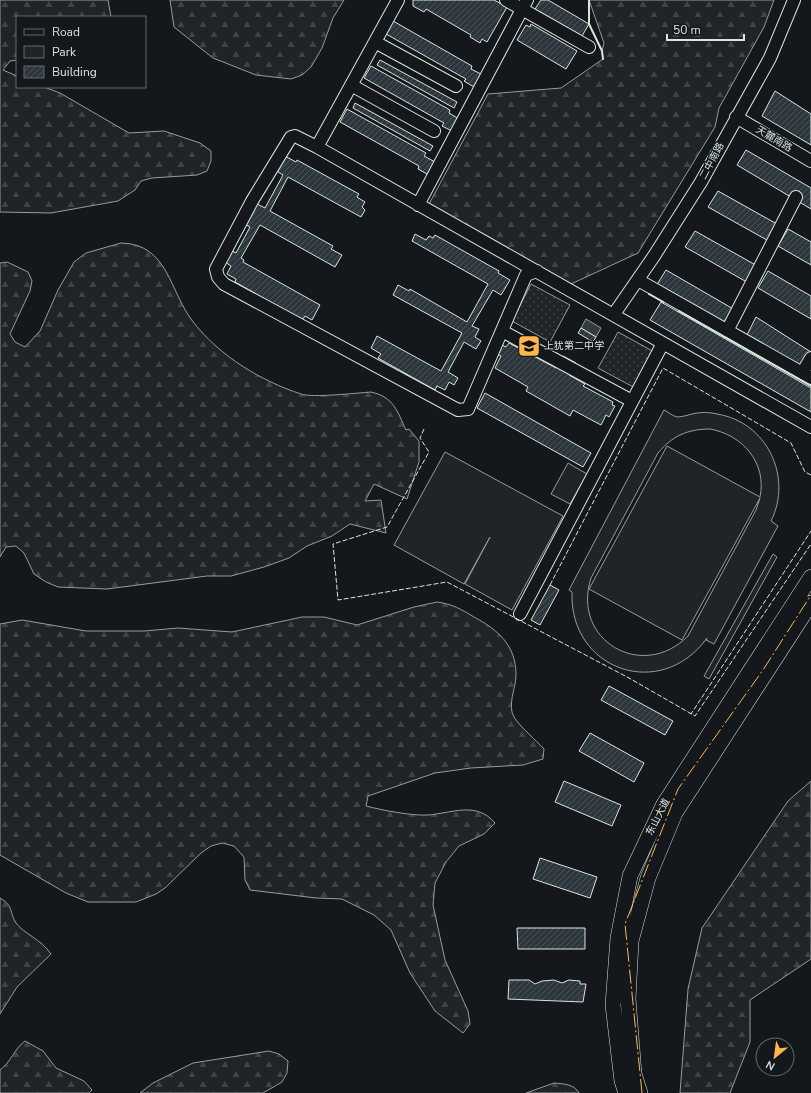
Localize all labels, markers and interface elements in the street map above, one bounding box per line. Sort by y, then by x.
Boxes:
legend [16,16,146,88]
scale bar [667,16,744,42]
text: 50 m [673,22,701,38]
text: Road [52,24,80,40]
text: Park [52,44,77,60]
text: Building [52,64,97,80]
street label: 天麓南路 [753,123,795,155]
street label: 二中南路 [696,140,728,182]
school or university icon: 上犹第二中学 [516,333,542,359]
place label: 上犹第二中学 [544,339,604,353]
street label: 东山大道 [643,796,673,838]
north arrow [755,1037,795,1077]
text: N [763,1057,778,1074]

